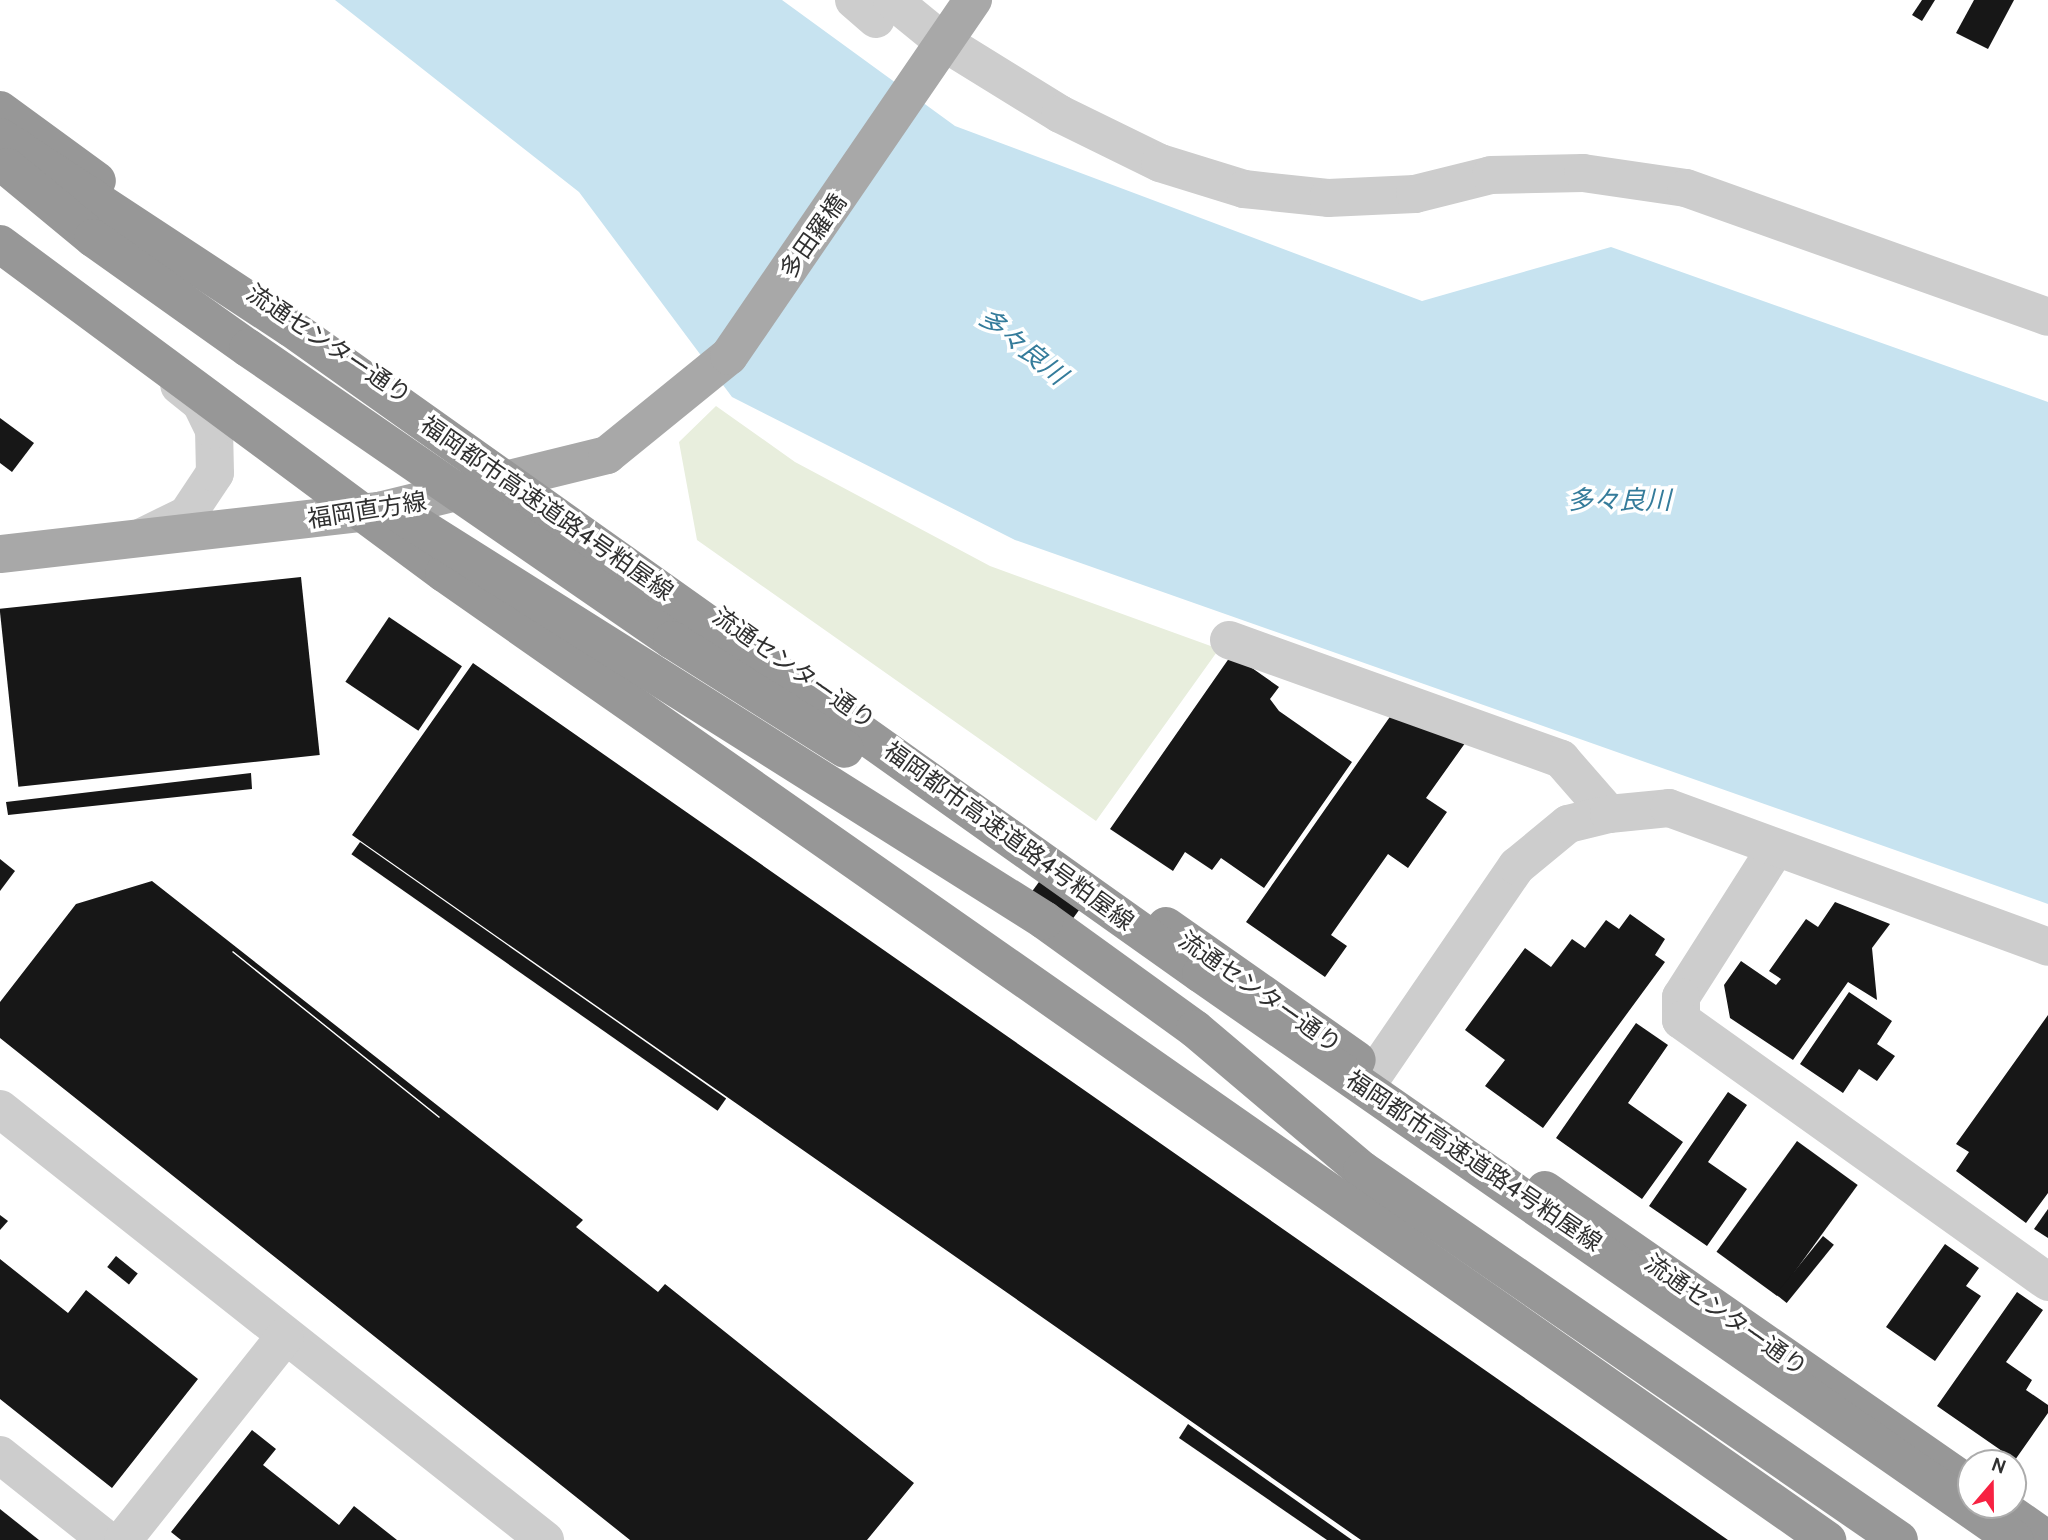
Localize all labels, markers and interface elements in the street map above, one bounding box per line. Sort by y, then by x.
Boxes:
street label: 多田羅橋 [774,188,852,284]
street label: 流通センター通り [241,278,417,410]
water label: 多々良川 [972,302,1072,392]
street label: 福岡都市高速道路4号粕屋線 [415,410,679,606]
water label: 多々良川 [1567,485,1671,517]
street label: 福岡直方線 [305,486,429,534]
street label: 流通センター通り [707,601,881,735]
street label: 福岡都市高速道路4号粕屋線 [878,736,1140,936]
street label: 流通センター通り [1173,925,1347,1059]
street label: 福岡都市高速道路4号粕屋線 [1341,1065,1607,1257]
street label: 流通センター通り [1639,1248,1813,1382]
north arrow [1957,1449,2027,1519]
text: N [1988,1453,2009,1479]

